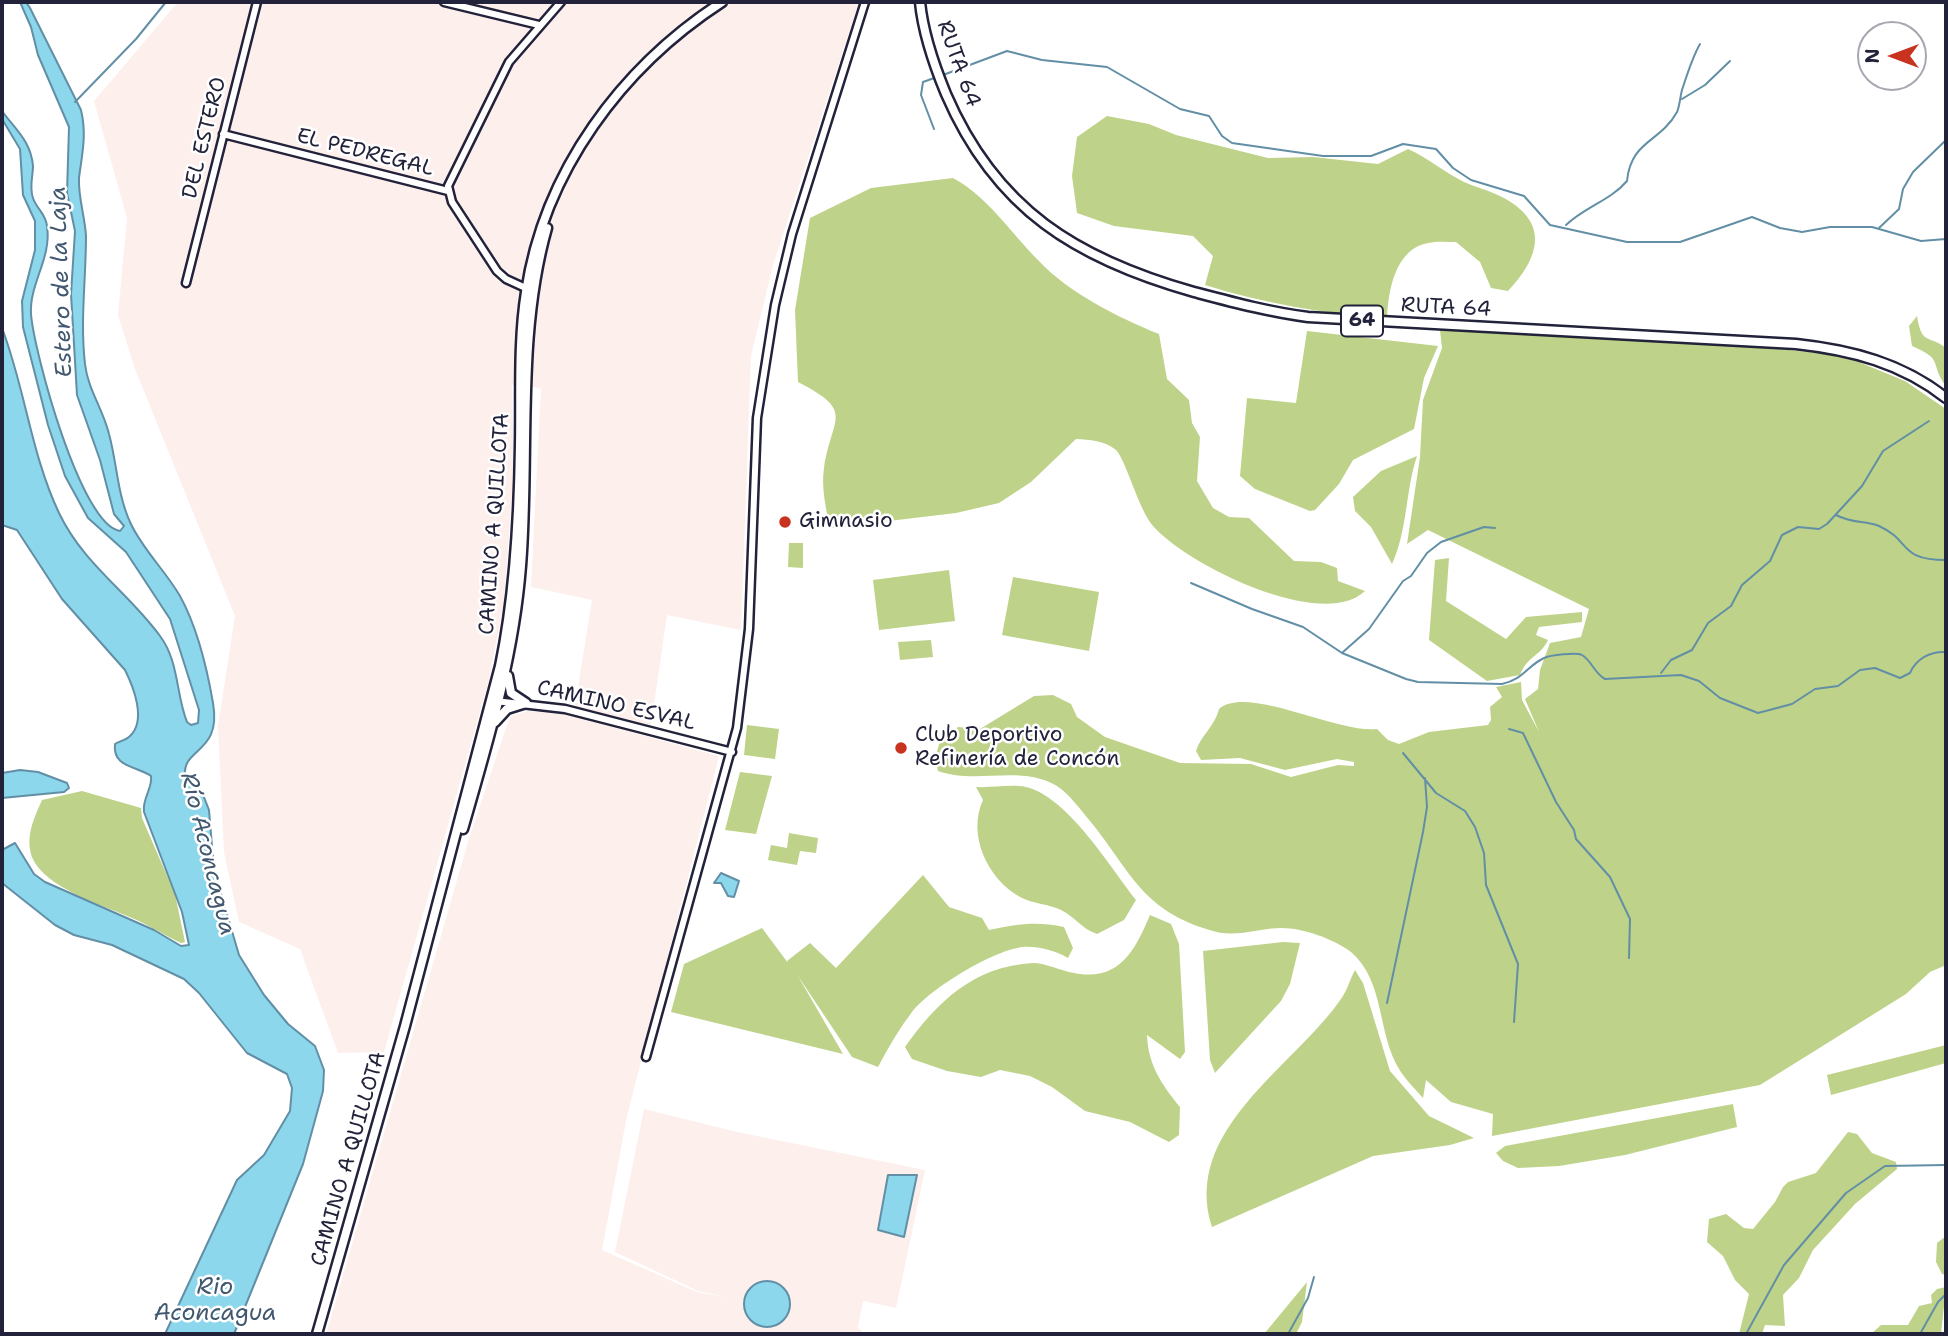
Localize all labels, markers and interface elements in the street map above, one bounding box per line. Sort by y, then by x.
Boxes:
street label: RUTA 64 [931,17,985,111]
north arrow [1857,21,1927,91]
text: N [1860,48,1885,64]
street label: DEL ESTERO [178,75,232,201]
street label: EL PEDREGAL [294,124,436,182]
water label: Estero de la Laja [45,186,79,378]
street label: RUTA 64 [1400,293,1492,323]
road number: 64 [1341,306,1383,336]
street label: CAMINO A QUILLOTA [475,412,515,636]
place label: Gimnasio [799,509,893,535]
marker: Gimnasio [777,514,793,530]
street label: CAMINO ESVAL [534,676,698,736]
place label: Club Deportivo Refinería de Concón [915,723,1119,773]
marker: Club Deportivo Refinería de Concón [893,740,909,756]
water label: Río Aconcagua [173,770,241,938]
street label: CAMINO A QUILLOTA [306,1049,392,1269]
water label: Rio Aconcagua [154,1274,276,1328]

